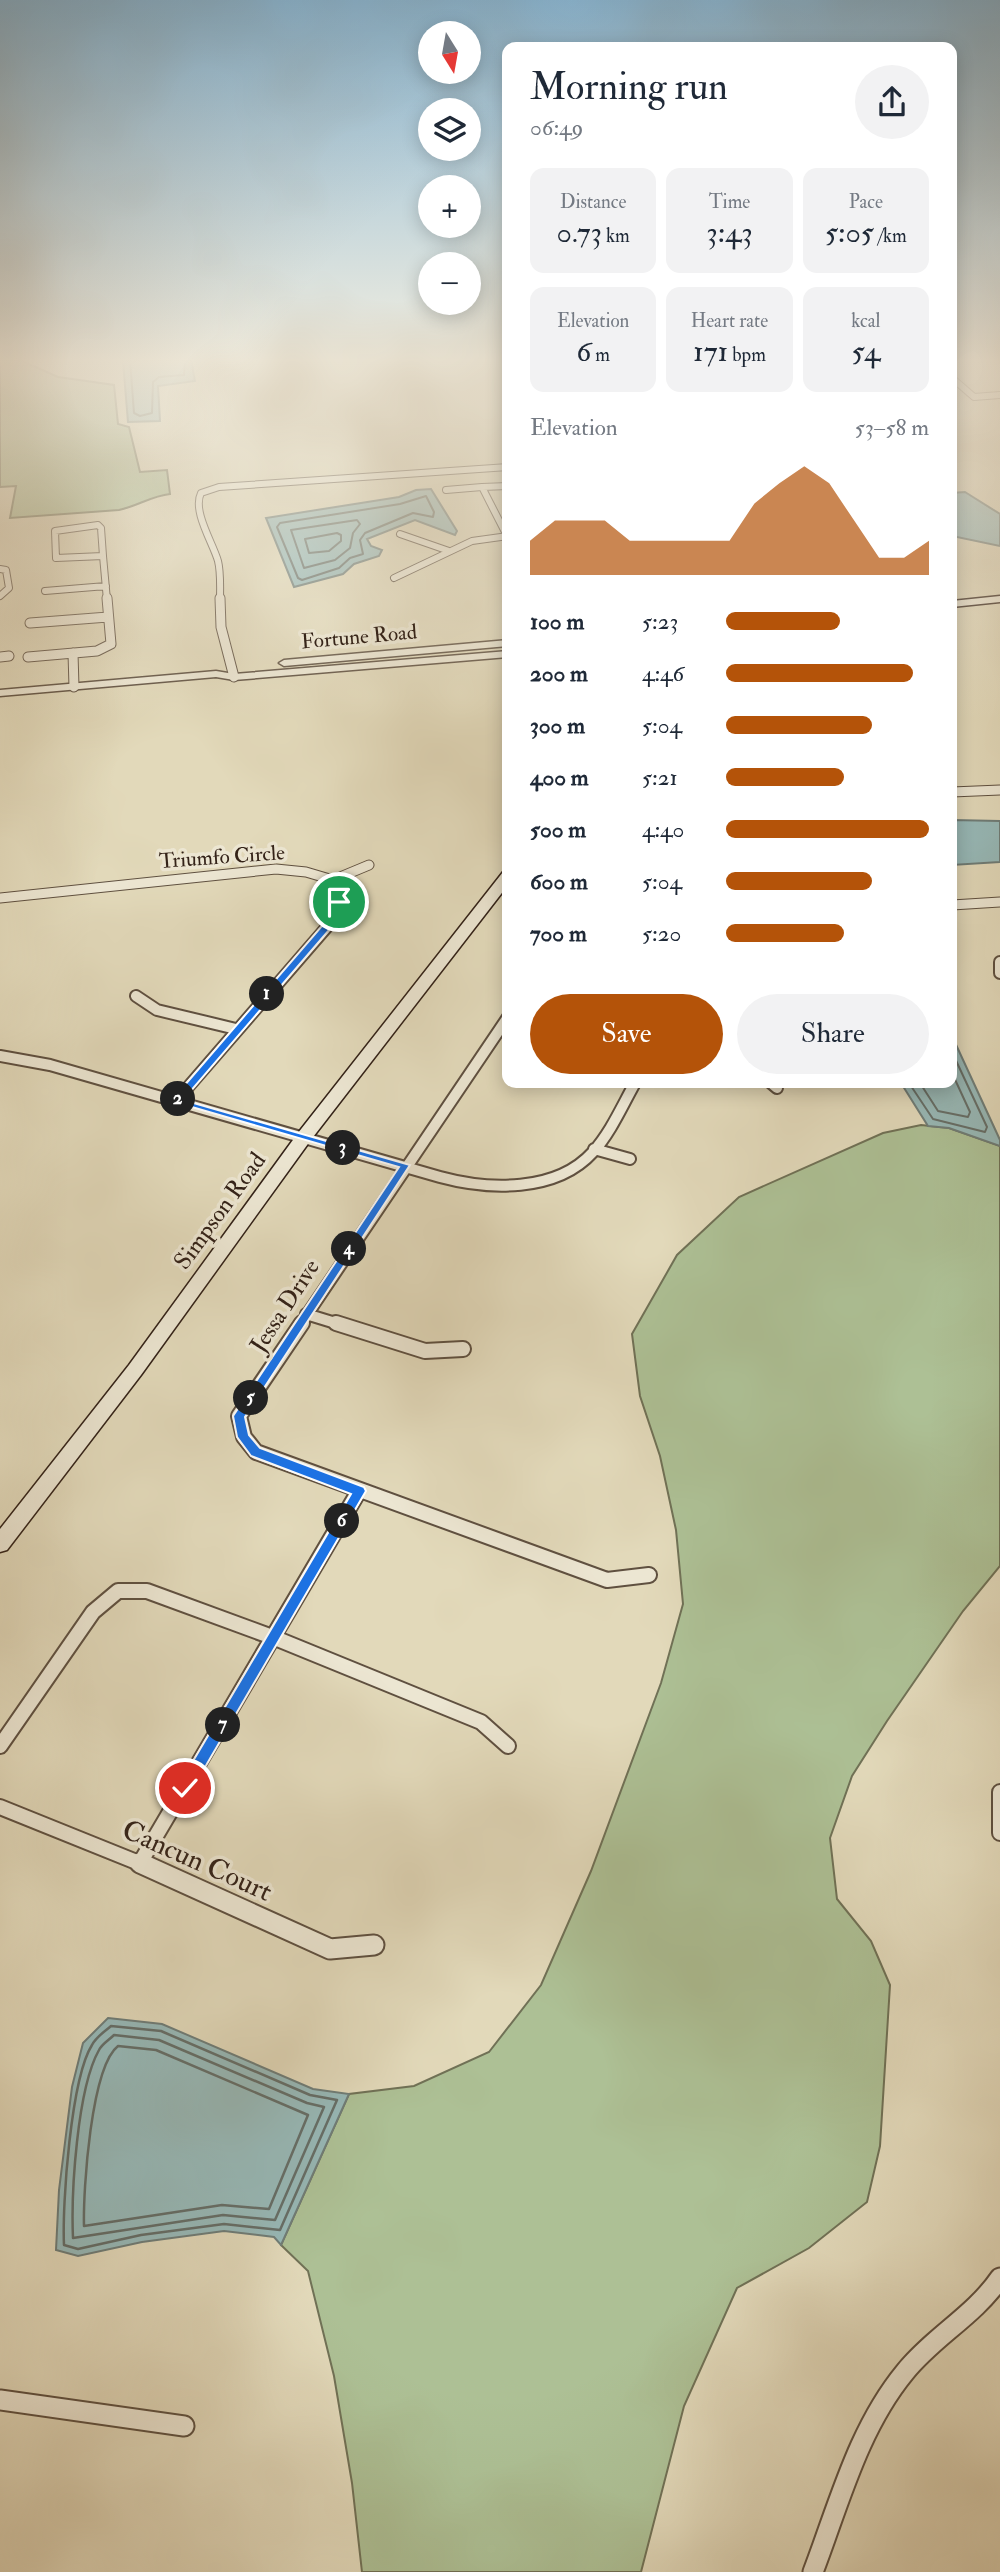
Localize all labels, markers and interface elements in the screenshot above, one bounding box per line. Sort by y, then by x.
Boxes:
north arrow [418,21,481,84]
map controls [418,21,481,315]
text: Morning run [530,63,728,111]
button: share [855,65,929,139]
button: layers [418,98,481,161]
text: 06:49 [530,113,583,142]
button: + [418,175,481,238]
text: Distance [560,190,626,214]
text: Time [709,190,750,214]
text: Pace [849,190,883,214]
text: 0.73 [557,214,602,251]
text: 3:43 [706,214,753,251]
text: 5:05 [825,214,874,251]
text: km [602,224,630,248]
text: /km [874,224,907,248]
button: − [418,252,481,315]
text: Elevation [557,309,629,333]
text: Heart rate [691,309,768,333]
text: kcal [851,309,880,333]
text: 6 [576,333,591,370]
text: 171 [693,333,728,370]
text: 54 [852,333,880,370]
text: m [591,343,610,367]
text: bpm [728,343,766,367]
text: Elevation [530,413,618,442]
text: 53–58 m [855,413,929,442]
text: 100 m [530,607,584,636]
text: 5:23 [642,607,678,636]
street label: Fortune Road [300,618,419,656]
text: 200 m [530,659,588,688]
text: 4:46 [642,659,684,688]
text: 300 m [530,711,585,740]
text: 5:04 [642,711,682,740]
text: 400 m [530,763,589,792]
text: 5:21 [642,763,678,792]
text: 500 m [530,815,586,844]
text: 4:40 [642,815,684,844]
street label: Triumfo Circle [158,839,286,875]
text: 600 m [530,867,588,896]
text: 5:04 [642,867,682,896]
pin [309,872,369,932]
icon: arrive [320,883,358,921]
text: 700 m [530,919,587,948]
text: 5:20 [642,919,681,948]
pin: 1 [250,976,284,1012]
text: 1 [263,981,270,1005]
button: Save [530,994,723,1074]
button: Share [737,994,929,1074]
pin: 2 [160,1082,196,1116]
text: 2 [173,1086,182,1110]
pin: 3 [326,1130,360,1166]
text: 3 [339,1135,346,1159]
street label: Simpson Road [167,1146,273,1276]
pin: 4 [332,1232,366,1266]
text: 4 [343,1236,354,1260]
street label: Jessa Drive [243,1253,327,1360]
pin: 5 [233,1380,268,1416]
text: 5 [246,1385,255,1409]
pin: 6 [324,1504,360,1538]
text: 6 [337,1508,346,1532]
pin: 7 [206,1708,241,1742]
text: 7 [218,1712,227,1736]
pin [155,1758,215,1818]
icon: check [166,1769,204,1807]
street label: Cancun Court [117,1812,277,1910]

